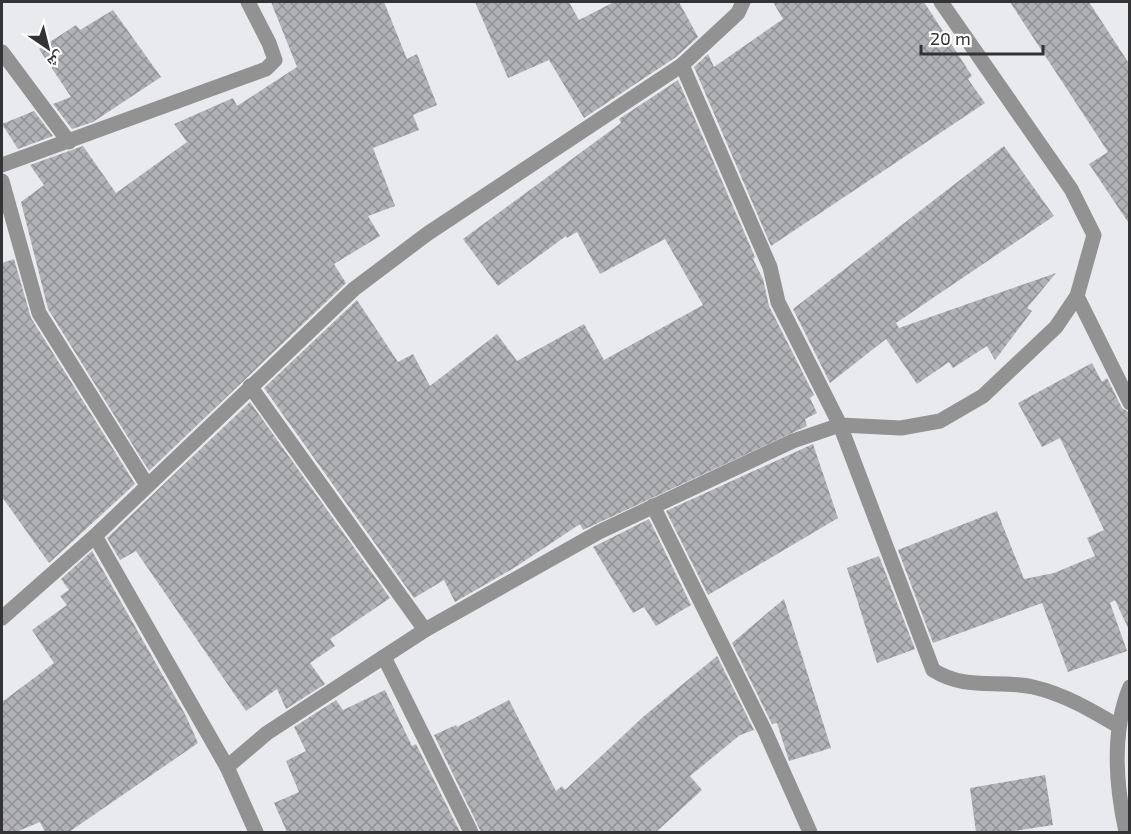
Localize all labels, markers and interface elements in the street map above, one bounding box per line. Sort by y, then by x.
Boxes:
north arrow [18,18,78,78]
scale bar [921,18,1042,56]
text: 20 m [930,27,971,49]
text: ش [44,47,69,73]

